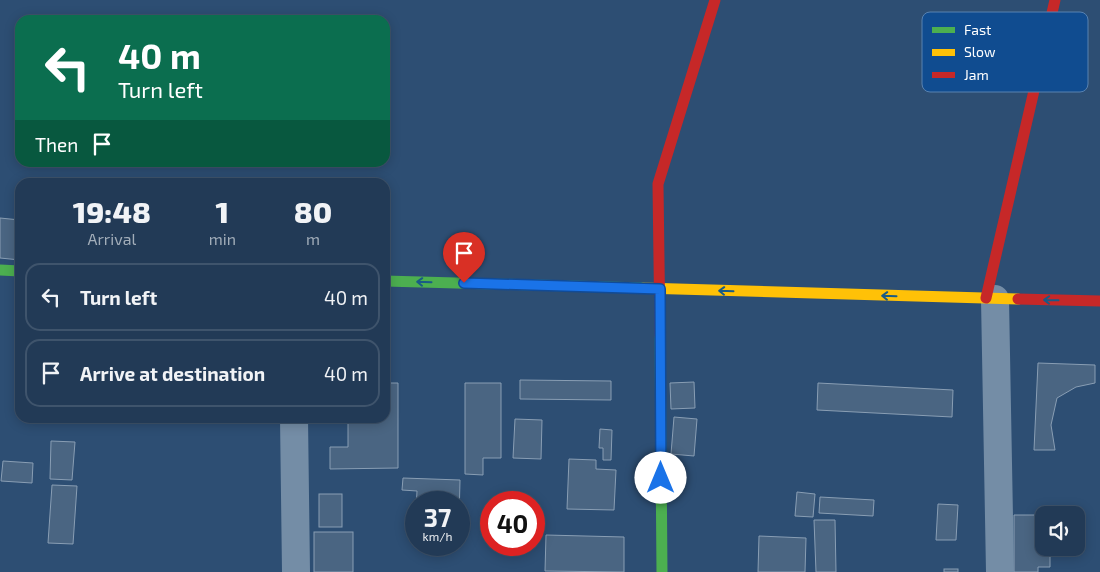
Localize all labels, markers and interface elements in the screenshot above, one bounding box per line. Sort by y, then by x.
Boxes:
legend [922,12,1088,92]
text: Fast [964,21,991,38]
text: 40 m [118,34,201,76]
icon: left [35,35,100,100]
text: Slow [964,43,996,60]
text: Jam [964,66,989,83]
text: Turn left [118,76,203,102]
icon: arrive [88,130,116,158]
text: Then [35,133,78,156]
text: 19:48 [73,193,151,229]
text: 1 [216,193,229,229]
text: 80 [294,193,332,229]
text: Arrival [87,229,136,248]
text: min [209,229,236,248]
text: m [306,229,320,248]
pin [443,232,485,283]
icon: arrive [450,239,478,267]
one-way arrow [416,278,432,287]
icon: left [37,283,65,311]
text: Turn left [80,286,157,309]
text: 40 m [324,286,368,309]
one-way arrow [719,286,735,296]
one-way arrow [881,291,897,300]
one-way arrow [1044,295,1060,305]
icon: arrive [37,359,65,387]
text: Arrive at destination [80,362,265,385]
text: 40 m [324,362,368,385]
position arrow [634,451,686,503]
speed limit sign: 40 [480,491,545,556]
text: 37 [424,502,451,532]
map controls [1035,506,1085,556]
button: sound [1035,506,1085,556]
text: km/h [423,529,452,543]

